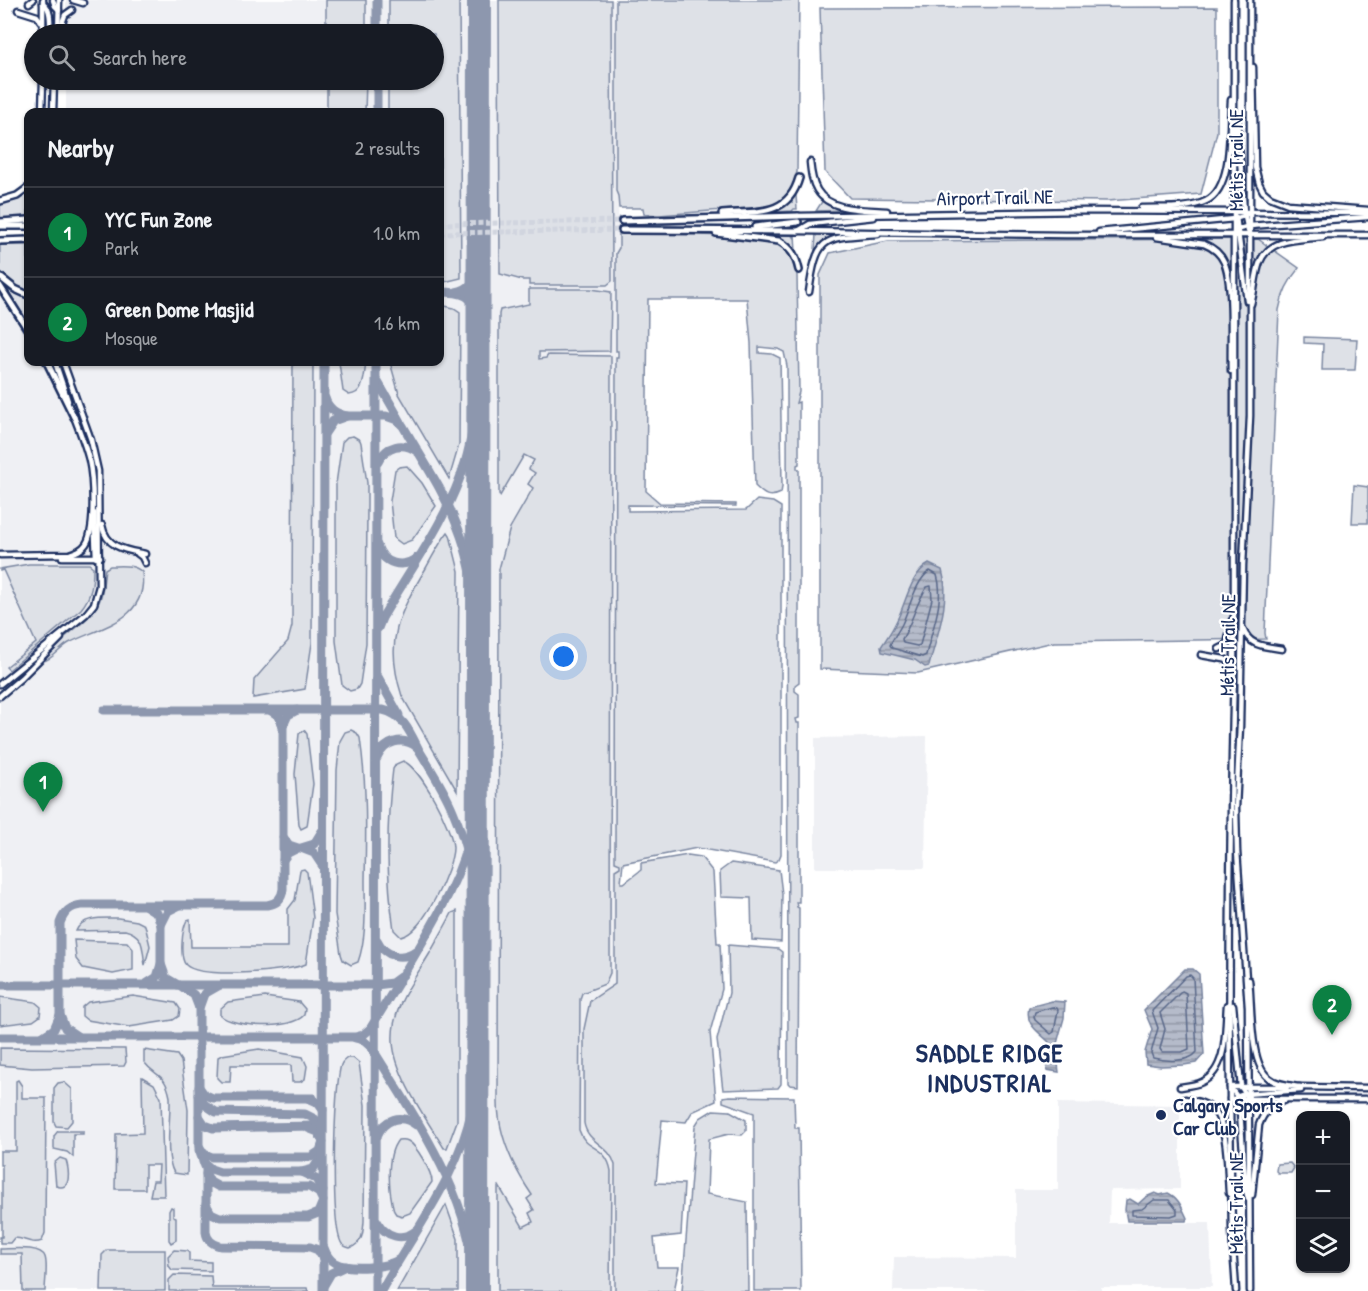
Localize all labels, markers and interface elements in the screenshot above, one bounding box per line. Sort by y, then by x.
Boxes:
search box [24,24,444,90]
icon: search [45,41,78,74]
text: Search here [93,42,187,72]
street label: Métis Trail NE [1222,109,1249,211]
text: Nearby [48,130,114,165]
text: 2 results [355,134,420,161]
street label: Airport Trail NE [937,182,1054,212]
text: YYC Fun Zone [105,204,212,234]
text: 1 [64,219,71,246]
text: 1.0 km [373,219,420,246]
text: Park [105,234,138,261]
text: Green Dome Masjid [105,294,254,324]
text: 2 [63,309,72,336]
text: 1.6 km [374,309,420,336]
text: Mosque [105,324,158,351]
street label: Métis Trail NE [1213,593,1241,696]
your location [549,642,578,671]
pin: 1 [24,762,63,812]
pin: 2 [1312,986,1352,1035]
district label: SADDLE RIDGE INDUSTRIAL [916,1035,1064,1100]
place label: Calgary Sports Car Club [1173,1091,1283,1141]
marker: Calgary Sports Car Club [1154,1108,1168,1122]
map controls [1296,1111,1350,1273]
button: + [1296,1111,1350,1165]
street label: Métis Trail NE [1222,1152,1249,1254]
button: − [1296,1165,1350,1219]
button: layers [1296,1219,1350,1273]

